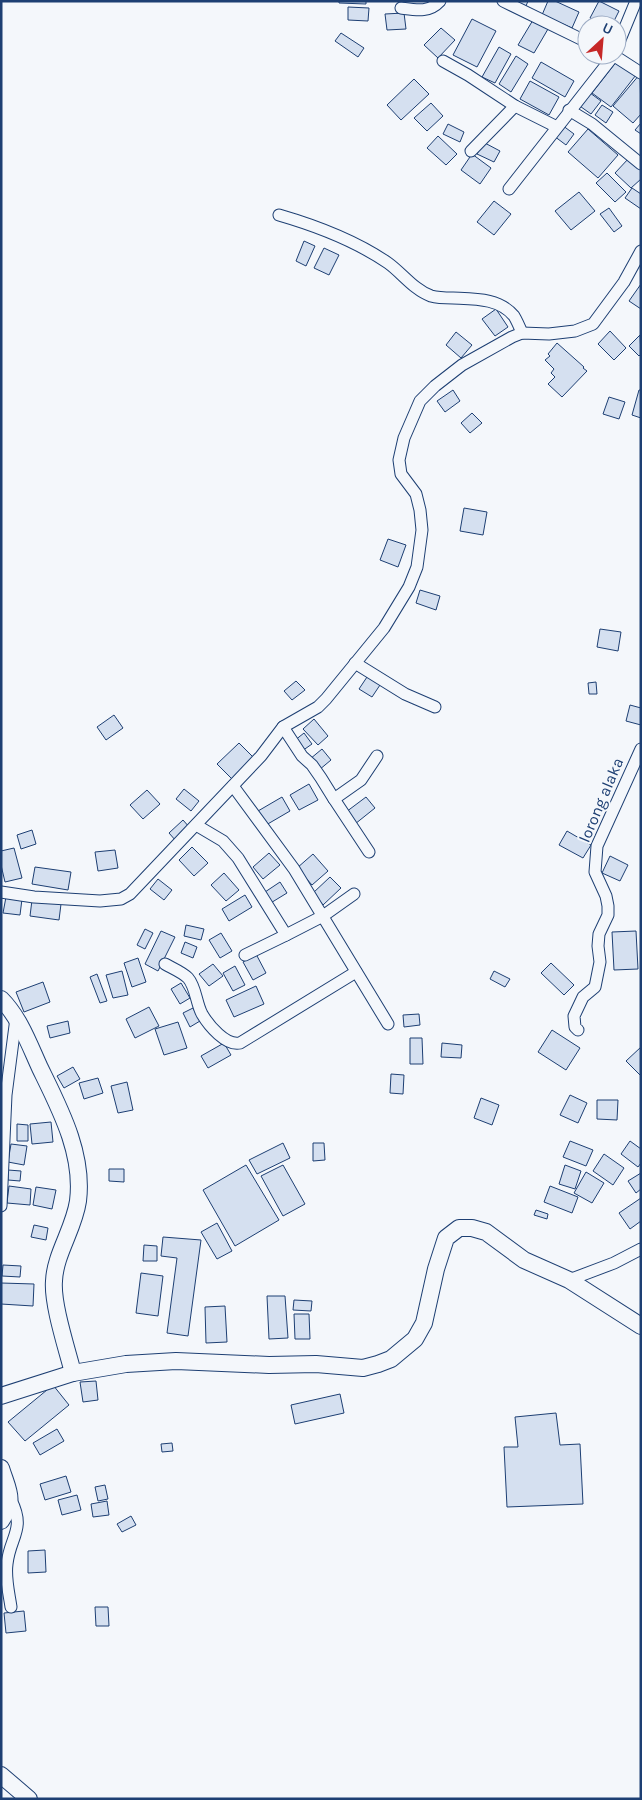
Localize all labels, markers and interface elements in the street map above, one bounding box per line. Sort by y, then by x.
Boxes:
north arrow [577,15,627,65]
text: U [599,19,616,39]
street label: lorong alaka [575,755,627,845]

